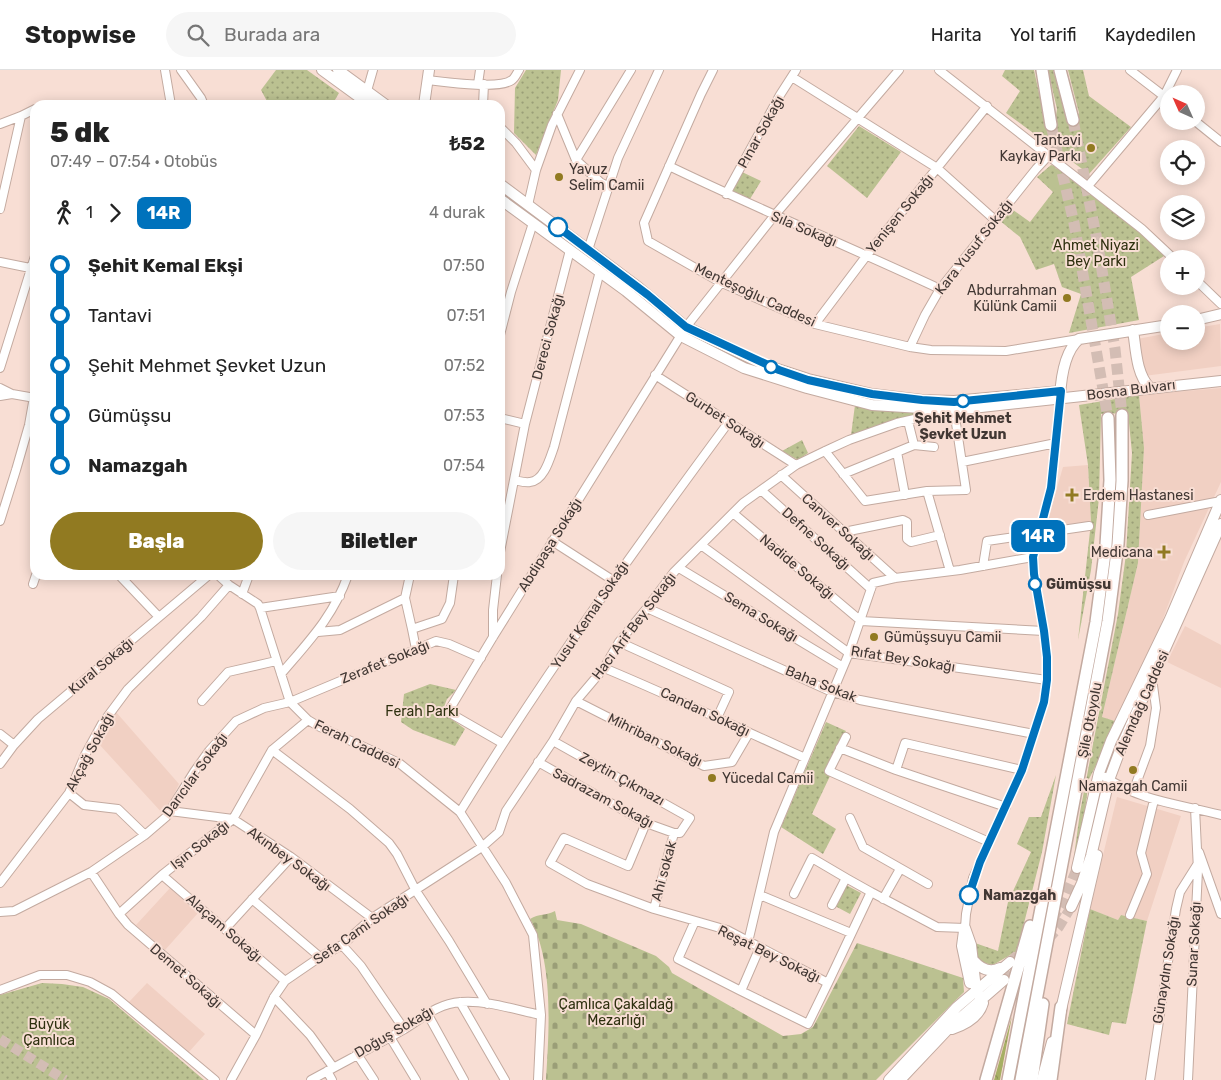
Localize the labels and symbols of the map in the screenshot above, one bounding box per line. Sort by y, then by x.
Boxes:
north arrow [1160,85,1205,130]
street label: Pınar Sokağı [734,93,788,171]
place label: Tantavi Kaykay Parkı [999,132,1081,165]
marker: Tantavi Kaykay Parkı [1085,142,1097,154]
place label: Yavuz Selim Camii [569,161,645,194]
marker: Yavuz Selim Camii [553,171,565,183]
street label: Yenişen Sokağı [863,171,937,257]
street label: Kara Yusuf Sokağı [932,196,1016,298]
street label: Sıla Sokağı [768,208,840,250]
unlabelled marker [548,217,568,237]
park label: Ahmet Niyazi Bey Parkı [1053,237,1139,270]
street label: Menteşoğlu Caddesi [692,260,818,330]
place label: Abdurrahman Külünk Camii [967,282,1057,315]
street label: Dereci Sokağı [528,292,568,382]
marker: Abdurrahman Külünk Camii [1061,292,1073,304]
unlabelled marker [764,360,778,374]
street label: Bosna Bulvarı [1086,376,1176,404]
street label: Gurbet Sokağı [682,388,768,452]
marker: Şehit Mehmet Şevket Uzun [956,394,970,408]
place label: Şehit Mehmet Şevket Uzun [915,410,1012,443]
place label: Erdem Hastanesi [1083,487,1194,504]
marker: Erdem Hastanesi [1065,488,1079,502]
street label: Canver Sokağı [798,490,878,564]
street label: Abdipaşa Sokağı [514,495,586,595]
street label: Defne Sokağı [778,504,854,574]
line badge: 14R [1009,520,1067,552]
street label: Nadide Sokağı [756,531,838,603]
place label: Medicana [1091,544,1153,561]
marker: Medicana [1157,545,1171,559]
street label: Yusuf Kemal Sokağı [547,558,633,672]
street label: Hacı Arif Bey Sokağı [588,569,680,683]
place label: Gümüşsu [1046,576,1111,593]
marker: Gümüşsu [1028,577,1042,591]
street label: Sema Sokağı [721,588,801,646]
place label: Gümüşsuyu Camii [884,629,1001,646]
marker: Gümüşsuyu Camii [868,631,880,643]
street label: Kural Sokağı [65,634,137,698]
street label: Zerafet Sokağı [338,636,432,688]
street label: Rıfat Bey Sokağı [850,642,956,676]
street label: Alemdağ Caddesi [1111,648,1173,758]
street label: Baha Sokak [783,662,860,706]
street label: Şile Otoyolu [1074,681,1106,759]
street label: Candan Sokağı [658,684,752,740]
park label: Ferah Parkı [385,703,459,720]
street label: Akçağ Sokağı [62,710,118,794]
street label: Mihriban Sokağı [605,710,705,770]
street label: Ferah Caddesi [312,716,402,772]
street label: Darıcılar Sokağı [159,730,231,820]
street label: Zeytin Çıkmazı [576,749,668,809]
street label: Sadrazam Sokağı [550,764,656,832]
marker: Namazgah Camii [1127,764,1139,776]
place label: Yücedal Camii [722,770,813,787]
marker: Yücedal Camii [706,772,718,784]
place label: Namazgah Camii [1079,778,1187,795]
street label: Işın Sokağı [167,817,233,873]
street label: Akınbey Sokağı [244,823,334,895]
street label: Ahi sokak [648,838,680,903]
marker: Namazgah [959,885,979,905]
place label: Namazgah [983,887,1056,904]
street label: Alaçam Sokağı [183,890,265,966]
street label: Sefa Cami Sokağı [310,890,412,968]
street label: Sunar Sokağı [1183,901,1205,987]
street label: Günaydın Sokağı [1149,915,1183,1025]
street label: Reşat Bey Sokağı [715,922,823,986]
street label: Demet Sokağı [146,940,226,1012]
park label: Çamlıca Çakaldağ Mezarlığı [559,996,673,1029]
street label: Doğuş Sokağı [351,1003,437,1061]
park label: Büyük Çamlıca [23,1016,75,1049]

